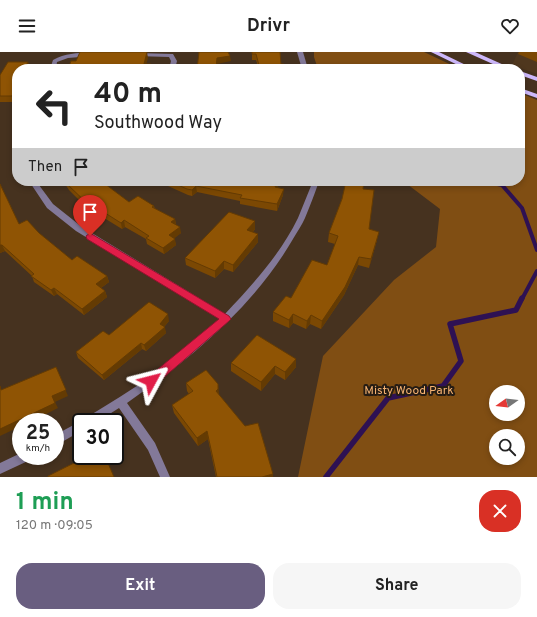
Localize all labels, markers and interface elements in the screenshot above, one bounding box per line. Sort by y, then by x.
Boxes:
icon: menu [16,15,38,37]
text: Drivr [247,15,290,38]
icon: heart [499,15,521,37]
text: 40 m [94,77,162,113]
icon: left [28,80,80,132]
text: Southwood Way [94,112,222,135]
icon: arrive [70,156,92,178]
text: Then [28,158,62,177]
pin [73,195,107,236]
icon: arrive [79,201,101,223]
position arrow [130,360,172,402]
park label: Misty Wood Park [364,383,454,399]
north arrow [489,385,525,421]
map controls [489,385,525,465]
speed limit sign: 30 [72,413,124,465]
text: 25 [26,421,50,447]
button: search [489,429,525,465]
text: km/h [26,442,50,455]
text: 1 min [16,488,74,518]
button: close [479,490,521,532]
text: 120 m · 09:05 [16,518,93,534]
button: Exit [16,563,265,609]
button: Share [273,563,521,609]

